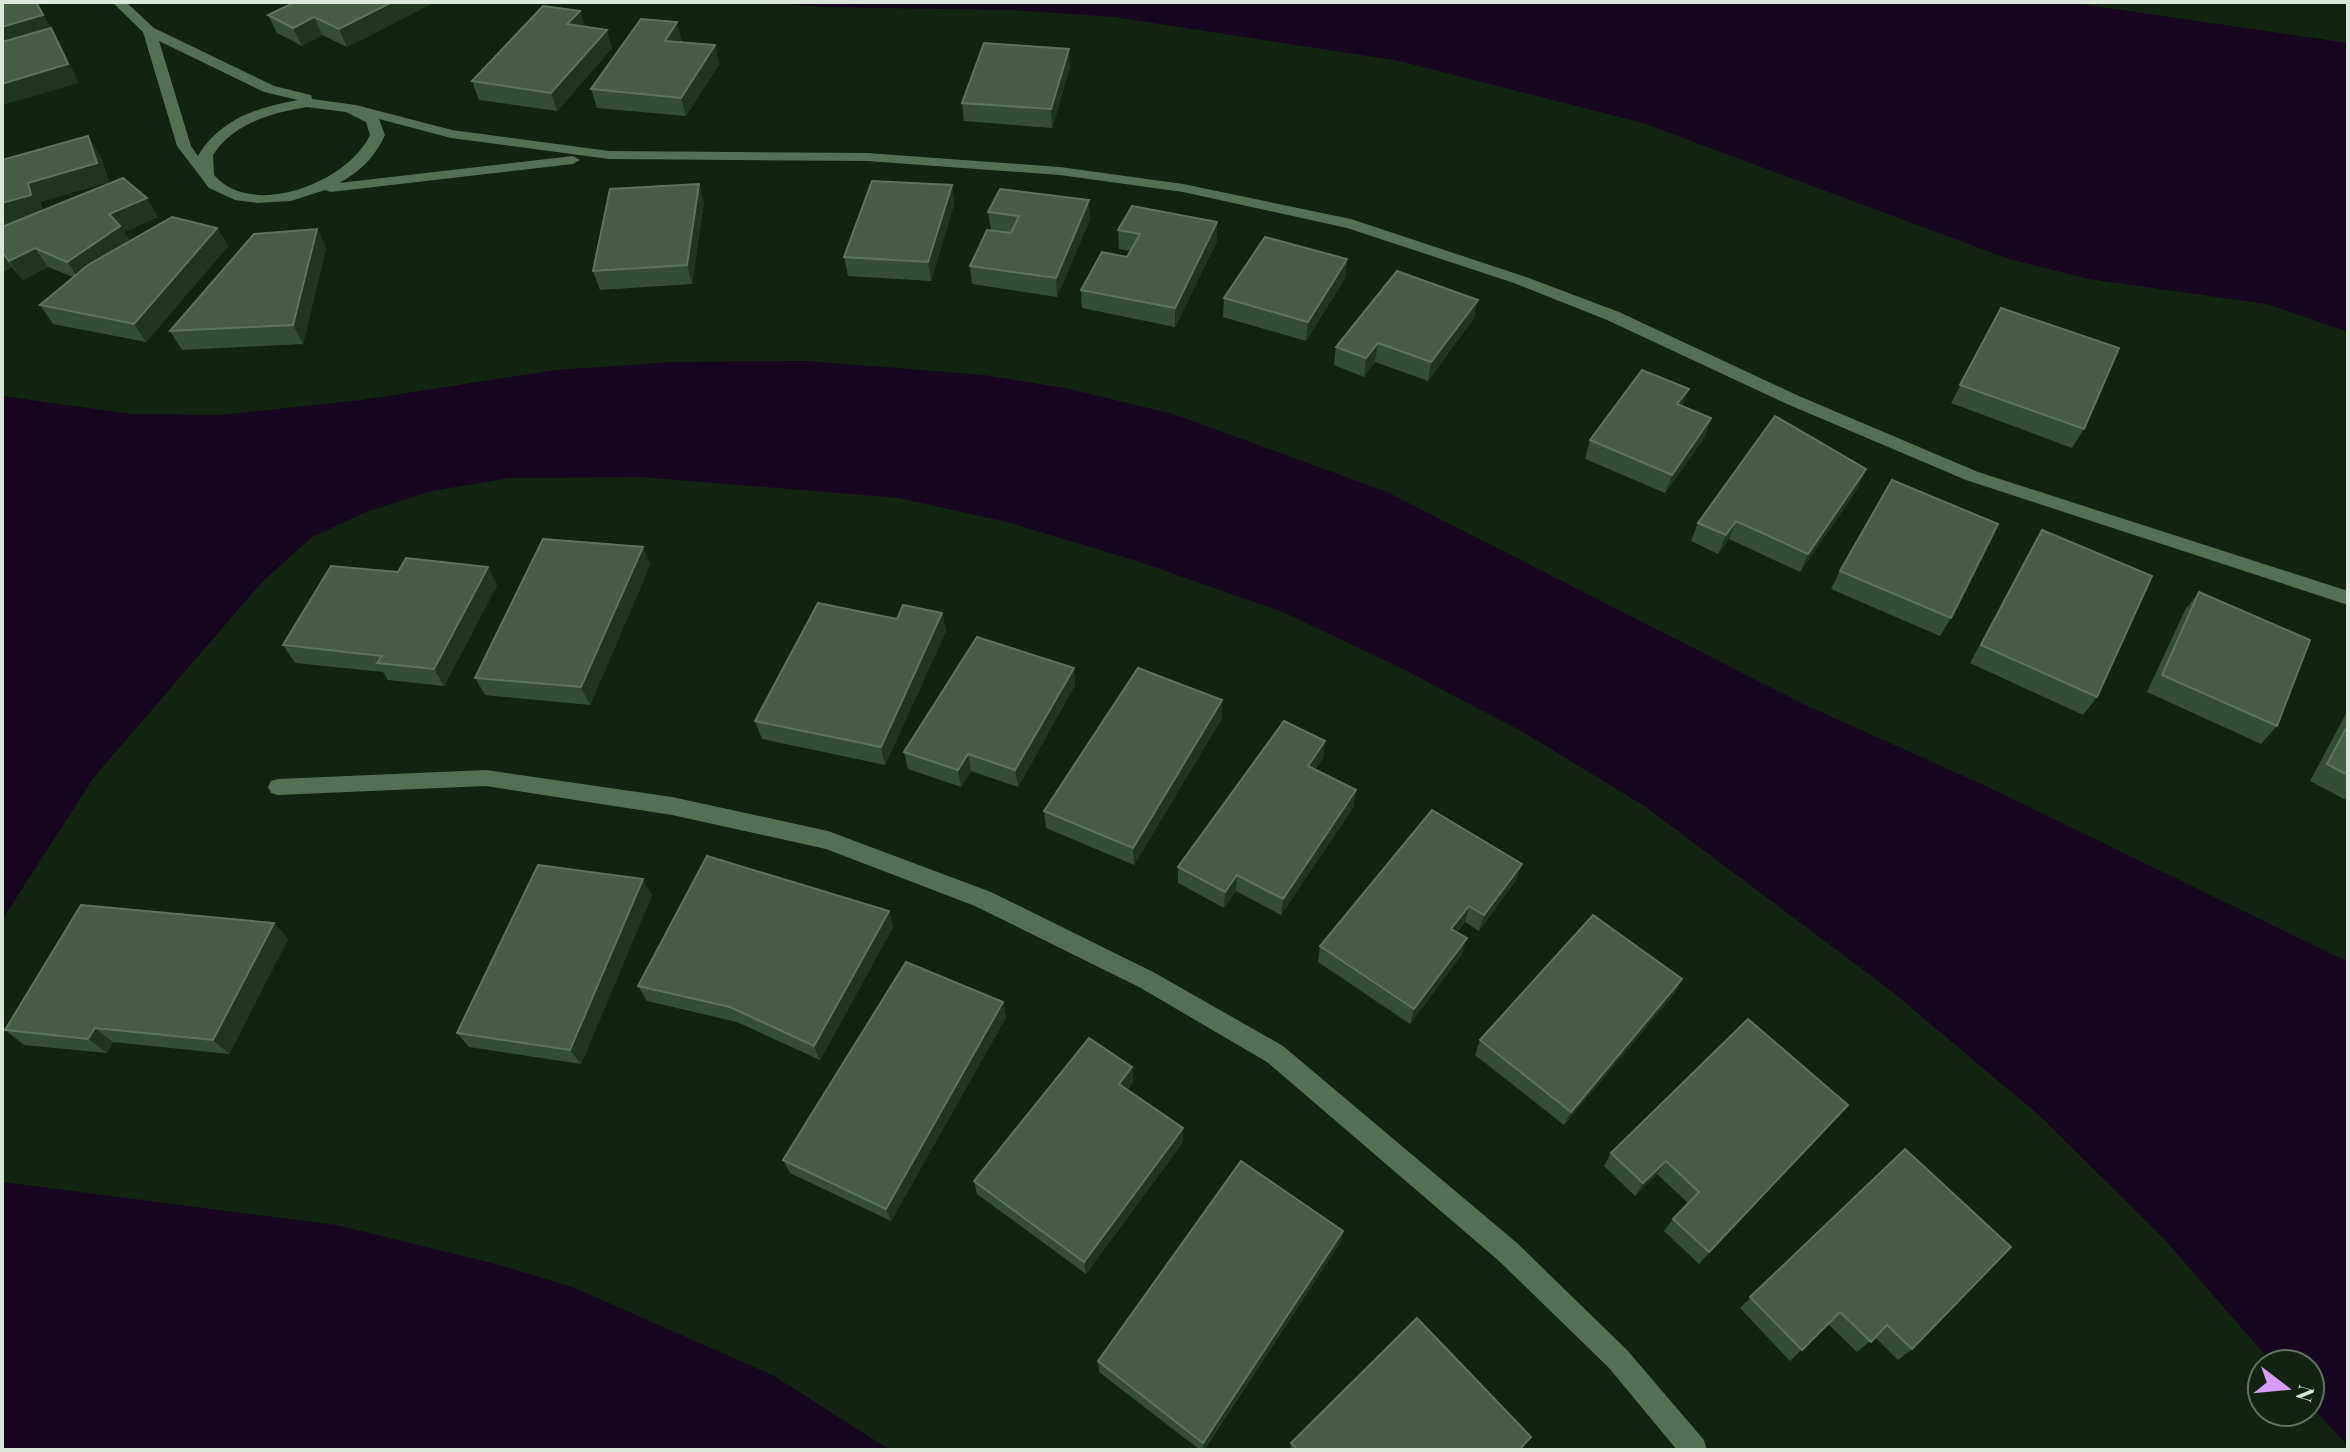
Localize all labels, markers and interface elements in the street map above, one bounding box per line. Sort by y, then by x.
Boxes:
north arrow [2246,1348,2326,1428]
text: N [2290,1382,2323,1406]

